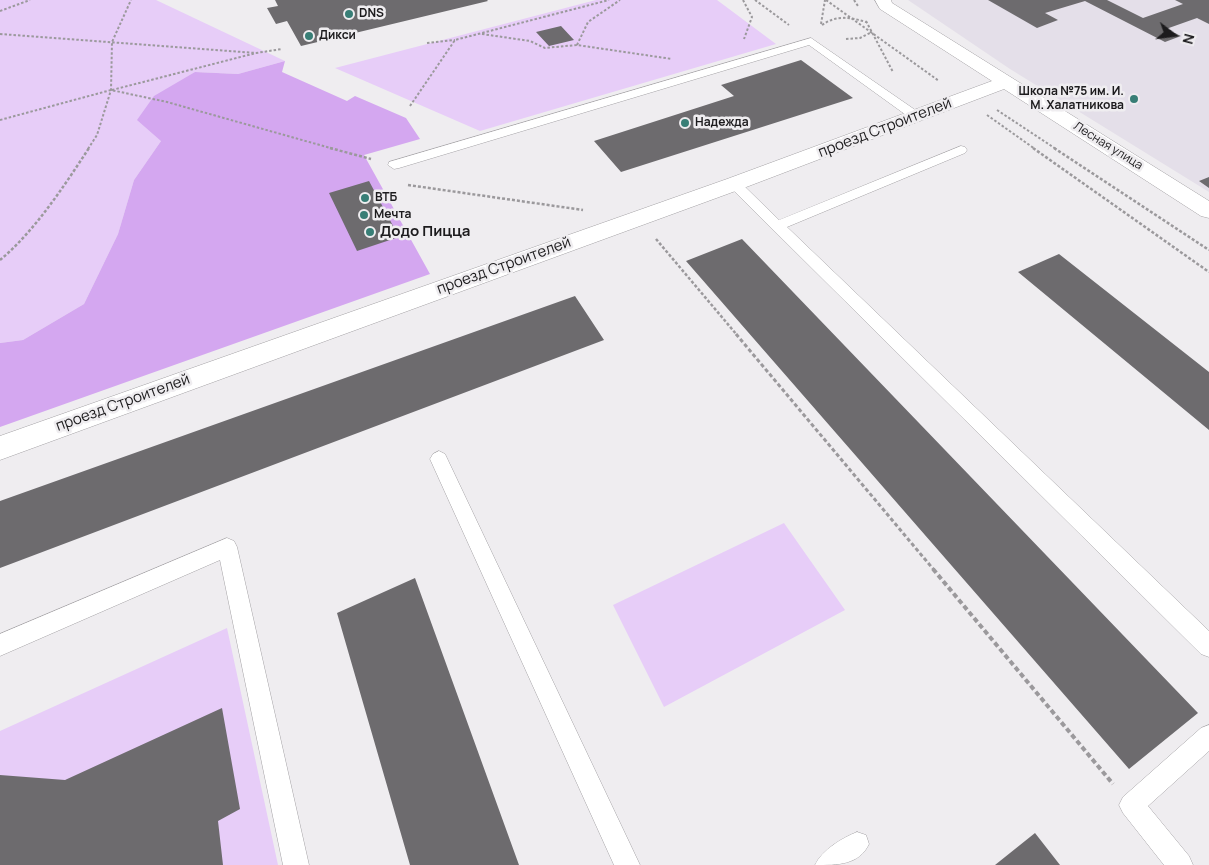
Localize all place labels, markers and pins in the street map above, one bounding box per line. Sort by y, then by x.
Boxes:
place label: DNS [359,7,384,21]
marker: DNS [343,8,355,20]
place label: Дикси [319,29,356,43]
marker: Дикси [303,30,315,42]
place label: Школа №75 им. И. М. Халатникова [1019,85,1124,113]
marker: Школа №75 им. И. М. Халатникова [1128,93,1140,105]
place label: Надежда [695,116,749,130]
marker: Надежда [679,117,691,129]
place label: ВТБ [375,191,397,205]
marker: ВТБ [359,192,371,204]
place label: Мечта [374,208,412,222]
marker: Мечта [358,209,370,221]
place label: Додо Пицца [380,223,471,241]
marker: Додо Пицца [364,226,376,238]

